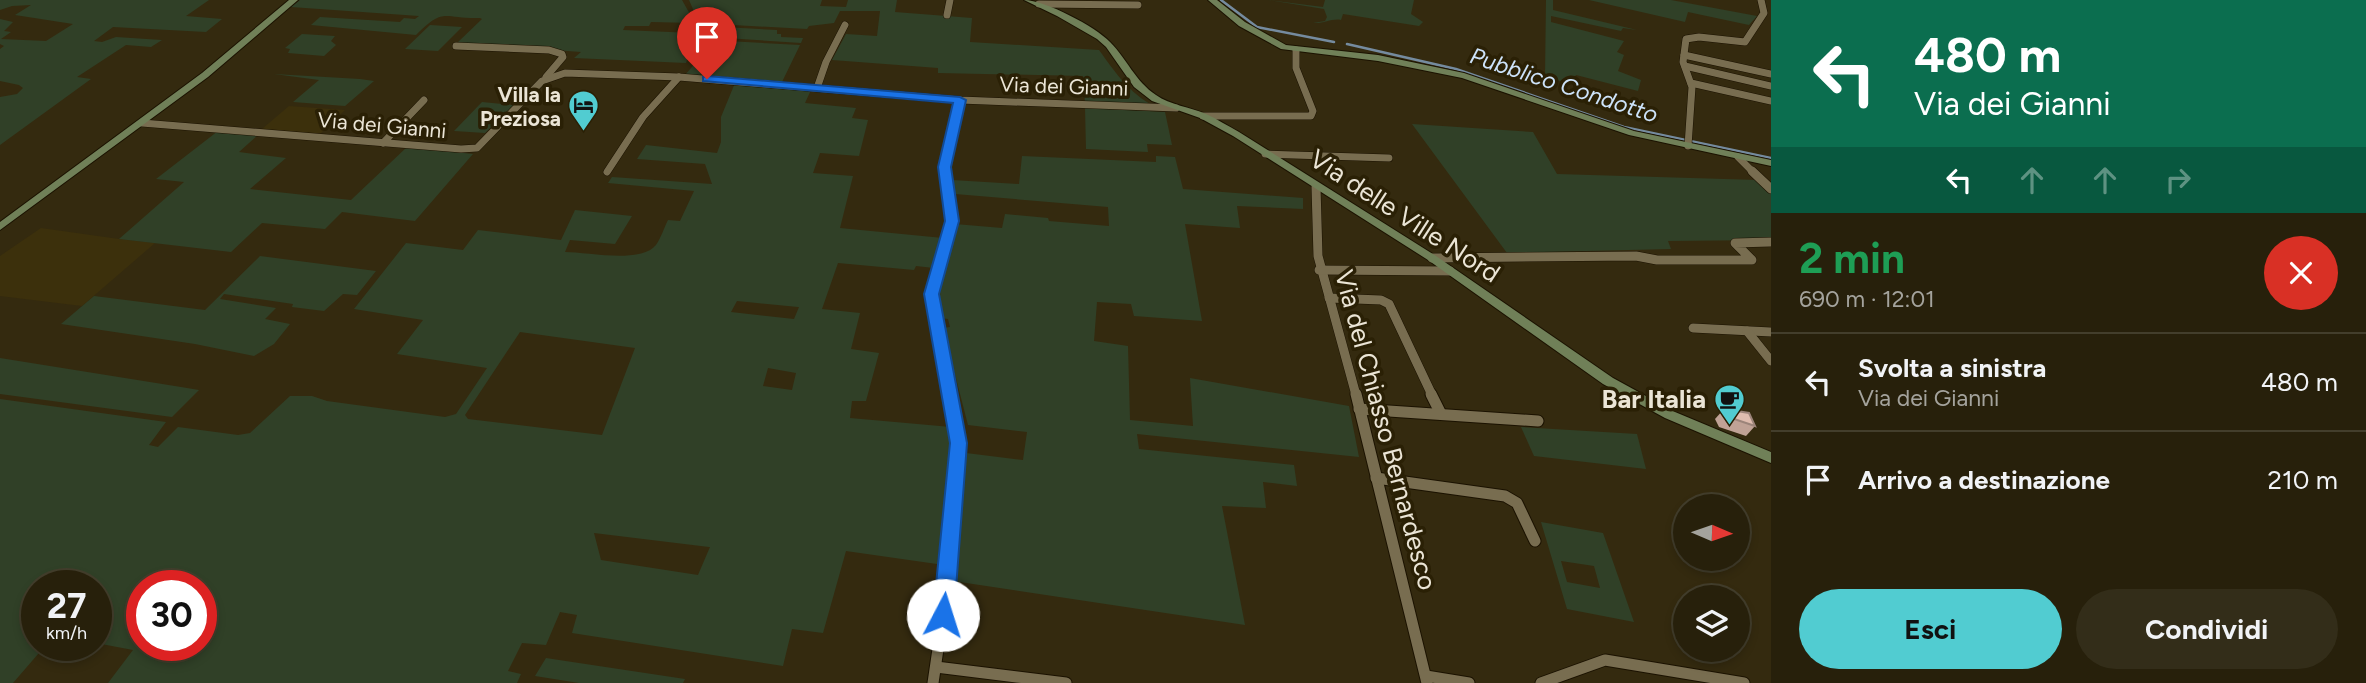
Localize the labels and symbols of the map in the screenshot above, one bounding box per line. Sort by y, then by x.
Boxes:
pin [677,7,737,79]
water label: Pubblico Condotto [1467,41,1661,129]
street label: Via dei Gianni [999,71,1129,101]
place label: Villa la Preziosa [480,82,561,131]
hotel icon: Villa la Preziosa [567,89,601,133]
street label: Via dei Gianni [317,107,447,143]
street label: Via delle Ville Nord [1304,143,1506,289]
street label: Via del Chiasso Bernardesco [1328,267,1444,593]
cafe icon: Bar Italia [1712,382,1746,426]
place label: Bar Italia [1602,383,1706,415]
north arrow [1673,494,1750,570]
speed limit sign: 30 [126,570,217,661]
position arrow [906,578,980,652]

